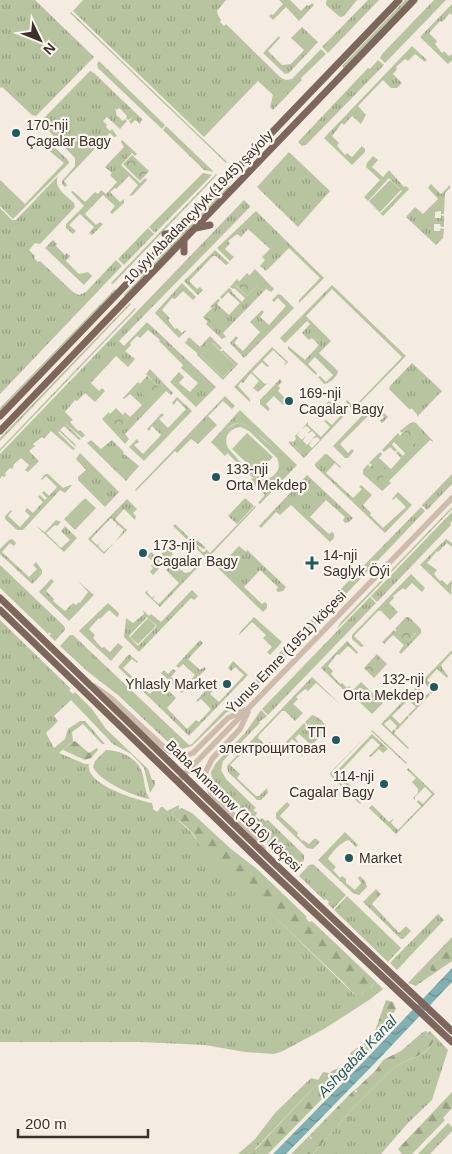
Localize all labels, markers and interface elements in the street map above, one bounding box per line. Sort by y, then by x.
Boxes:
north arrow [15,15,65,65]
text: N [40,40,59,58]
place label: 170-nji Çagalar Bagy [26,117,111,149]
marker: 170-nji Çagalar Bagy [10,127,22,139]
street label: 10 ýyl Abadançylyk (1945) şaýoly [120,127,276,287]
place label: 169-nji Cagalar Bagy [299,385,384,417]
marker: 169-nji Cagalar Bagy [283,395,295,407]
place label: 133-nji Orta Mekdep [226,461,307,493]
marker: 133-nji Orta Mekdep [210,471,222,483]
place label: 173-nji Cagalar Bagy [153,537,238,569]
marker: 173-nji Cagalar Bagy [137,547,149,559]
place label: 14-nji Saglyk Öýi [323,547,390,579]
marker: 14-nji Saglyk Öýi [305,556,319,570]
street label: Ýunus Emre (1951) köçesi [223,587,349,717]
place label: 132-nji Orta Mekdep [343,671,424,703]
place label: Yhlasly Market [125,676,217,692]
marker: Yhlasly Market [221,678,233,690]
marker: 132-nji Orta Mekdep [428,681,440,693]
place label: ТП электрощитовая [219,724,326,756]
marker: ТП электрощитовая [330,734,342,746]
street label: Baba Annanow (1916) köçesi [163,737,305,875]
place label: 114-nji Cagalar Bagy [289,768,374,800]
marker: 114-nji Cagalar Bagy [378,778,390,790]
place label: Market [359,850,402,866]
marker: Market [343,852,355,864]
water label: Ashgabat Kanal [313,1012,400,1101]
scale bar [18,1106,148,1138]
text: 200 m [25,1115,67,1132]

